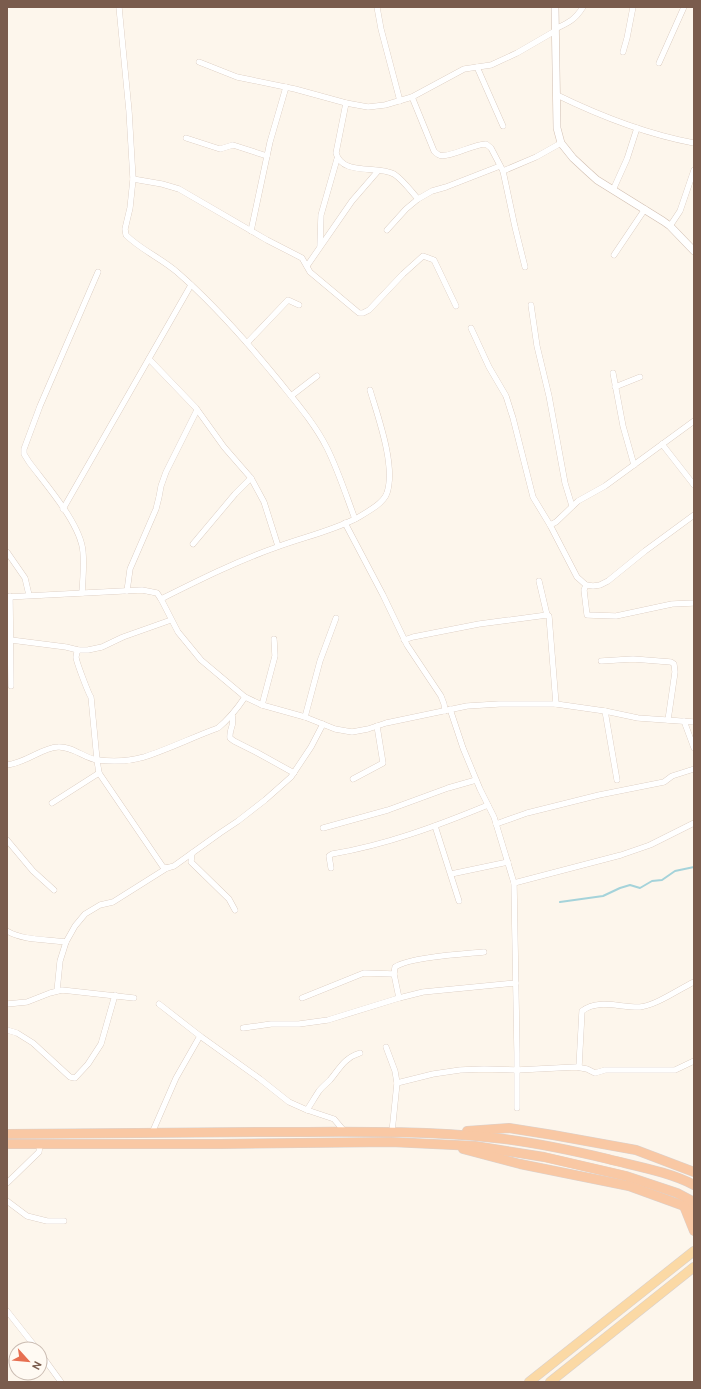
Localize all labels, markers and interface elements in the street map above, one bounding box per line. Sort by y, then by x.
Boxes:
north arrow [8,1341,48,1381]
text: N [28,1358,44,1372]

